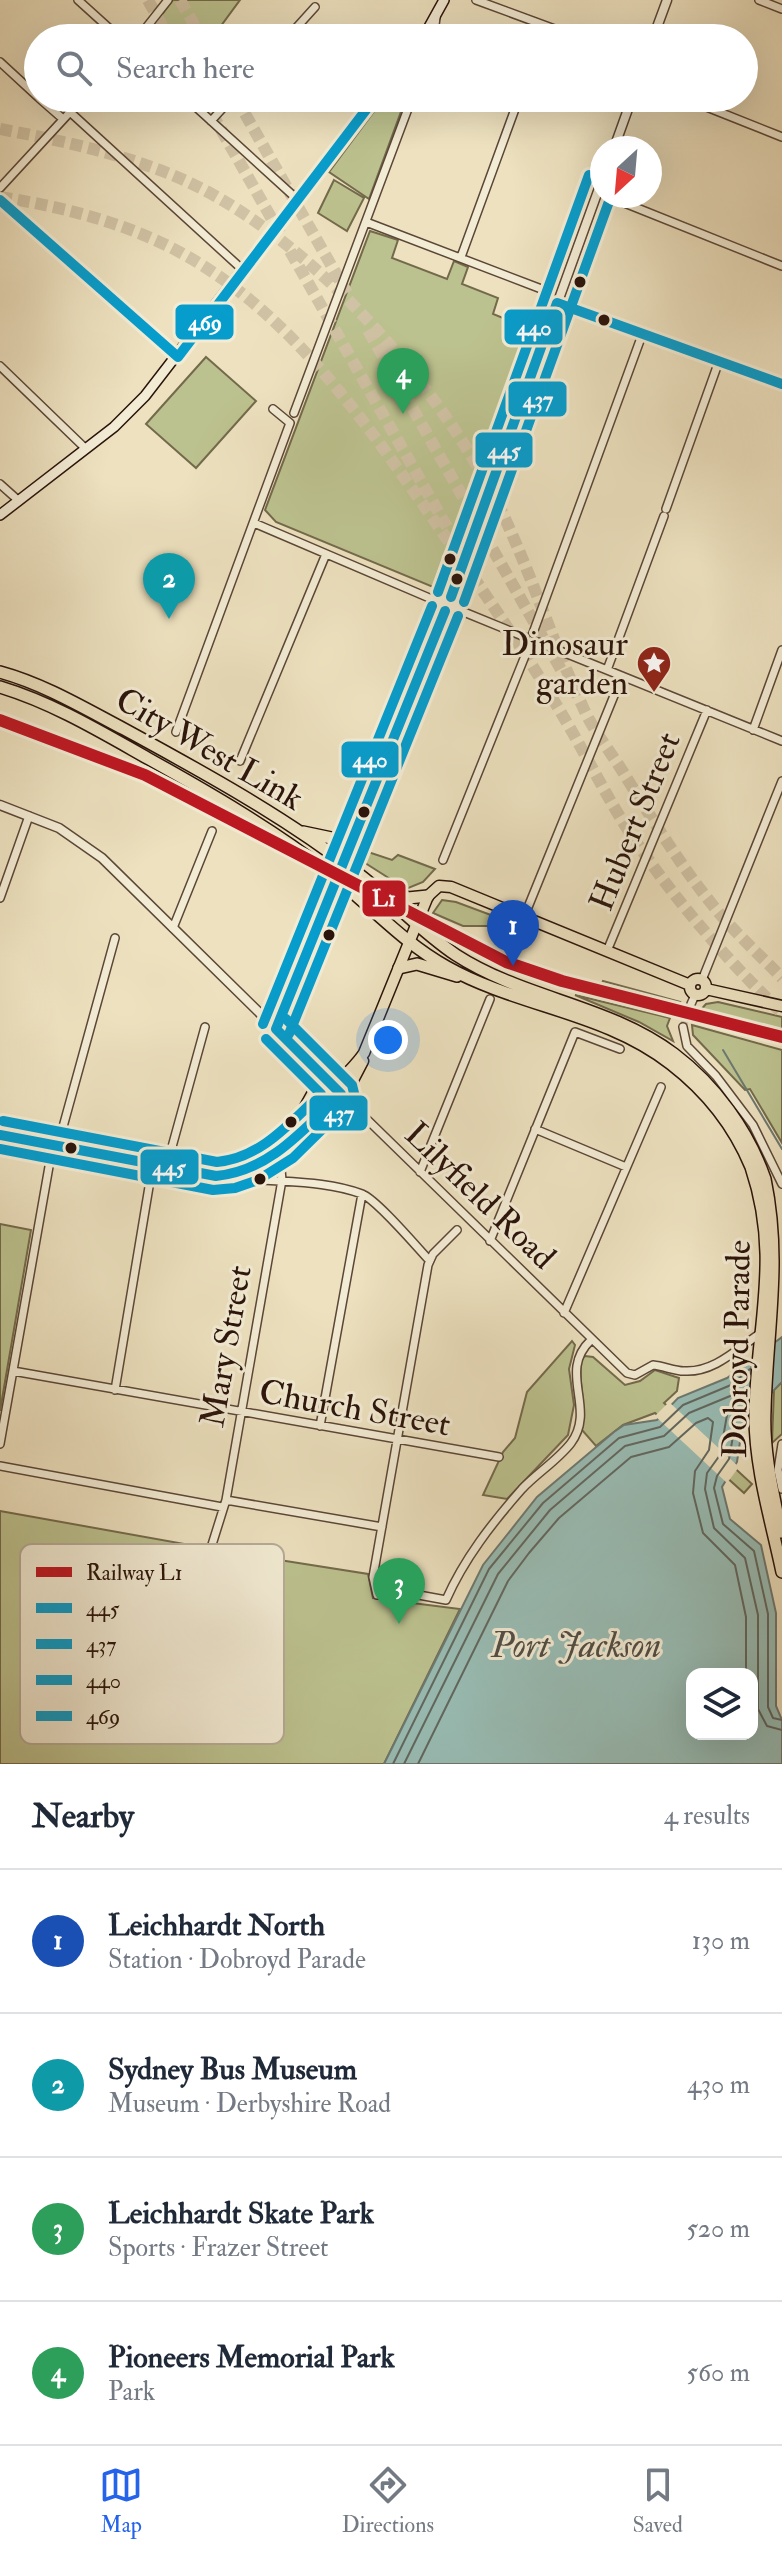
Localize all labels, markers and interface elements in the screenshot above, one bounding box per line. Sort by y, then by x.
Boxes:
search box [24,24,758,112]
icon: search [52,46,96,90]
text: Search here [116,50,255,87]
north arrow [590,136,662,208]
unlabelled marker [572,274,588,290]
line badge: 469 [174,303,235,341]
line badge: 440 [503,308,564,346]
text: 469 [187,309,222,337]
unlabelled marker [596,312,612,328]
text: 440 [516,314,552,342]
pin: 4 [377,348,429,414]
line badge: 437 [507,380,568,418]
text: 437 [522,386,554,414]
line badge: 445 [474,431,534,469]
text: 445 [486,437,521,465]
unlabelled marker [442,551,458,567]
pin: 2 [143,553,195,619]
unlabelled marker [449,571,465,587]
place label: Dinosaur garden [502,623,628,705]
place icon: Dinosaur garden [635,644,673,694]
street label: City West Link [108,678,311,820]
street label: Hubert Street [580,726,691,917]
line badge: 440 [340,740,400,779]
text: 440 [352,746,388,774]
unlabelled marker [356,804,372,820]
line badge: L1 [361,879,407,918]
text: L1 [372,885,396,913]
pin: 1 [487,900,539,966]
unlabelled marker [321,927,337,943]
your location [368,1020,408,1060]
line badge: 437 [308,1094,369,1132]
text: 437 [323,1100,355,1128]
street label: Lilyfield Road [395,1113,565,1279]
unlabelled marker [283,1114,299,1130]
unlabelled marker [63,1140,79,1156]
line badge: 445 [139,1148,200,1186]
text: 445 [151,1154,186,1182]
unlabelled marker [252,1171,268,1187]
street label: Dobroyd Parade [714,1239,761,1459]
street label: Mary Street [191,1262,262,1430]
street label: Church Street [256,1371,454,1446]
legend [20,1544,284,1744]
pin: 3 [373,1558,425,1624]
text: Railway L1 [86,1559,183,1587]
text: 445 [86,1595,120,1623]
water label: Port Jackson [490,1623,661,1668]
text: 437 [86,1631,116,1659]
text: 440 [86,1667,121,1695]
map controls [686,1668,758,1740]
button: layers [686,1668,758,1740]
text: 469 [86,1703,120,1731]
text: Nearby [32,1795,134,1838]
text: 4 results [664,1800,750,1832]
text: Leichhardt North [108,1907,325,1944]
text: 1 [53,1925,63,1957]
text: 130 m [692,1925,750,1957]
text: Station · Dobroyd Parade [108,1944,366,1976]
text: Sydney Bus Museum [108,2051,357,2088]
text: 2 [51,2069,65,2101]
text: 430 m [687,2069,750,2101]
text: Museum · Derbyshire Road [108,2088,391,2120]
text: Leichhardt Skate Park [108,2195,374,2232]
text: 3 [53,2213,63,2245]
text: 520 m [687,2213,750,2245]
text: Sports · Frazer Street [108,2232,329,2264]
text: Pioneers Memorial Park [108,2339,395,2376]
text: 4 [51,2357,65,2389]
text: 560 m [687,2357,750,2389]
text: Park [108,2376,155,2408]
tab: Map [99,2463,143,2539]
tab: Directions [342,2463,434,2539]
tab: Saved [633,2463,683,2539]

